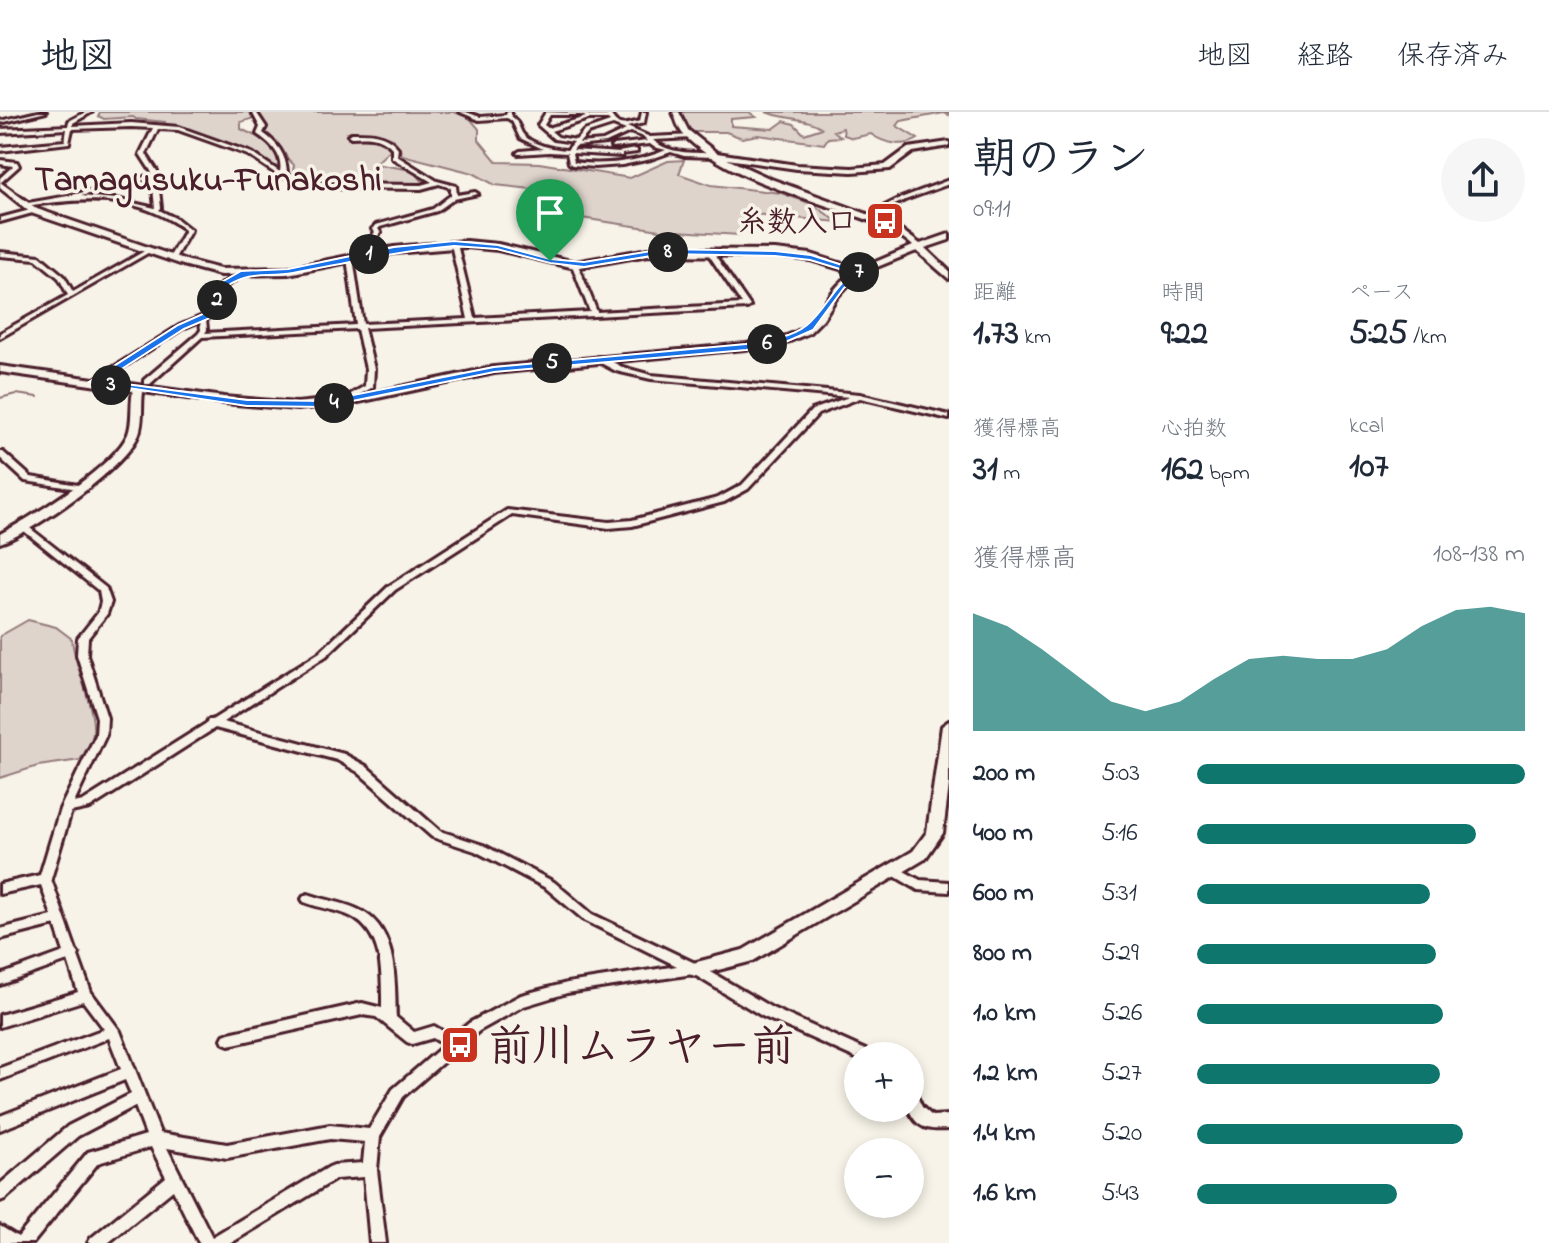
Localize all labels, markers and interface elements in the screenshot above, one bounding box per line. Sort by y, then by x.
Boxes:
text: 地図 [40,31,116,87]
text: 地図 [1197,37,1253,78]
text: 経路 [1297,37,1353,78]
text: 保存済み [1397,37,1509,78]
text: 朝のラン [973,129,1149,193]
button: share [1441,138,1525,222]
district label: Tamagusuku-Funakoshi [34,157,382,208]
pin [516,179,584,261]
icon: arrive [528,191,572,235]
text: 09:11 [973,191,1011,229]
bus stop icon: 糸数入口 [864,200,906,242]
place label: 糸数入口 [737,202,857,246]
pin: 8 [648,232,688,272]
pin: 1 [349,234,389,274]
text: 8 [664,236,672,268]
text: 1 [366,238,373,270]
pin: 7 [839,252,879,292]
text: 7 [854,256,864,288]
text: 距離 [973,278,1017,310]
text: 時間 [1161,278,1205,310]
text: ペース [1349,278,1414,310]
pin: 2 [197,280,237,320]
text: 2 [212,284,222,316]
text: 1.73 [973,310,1019,360]
text: 9:22 [1161,310,1208,360]
text: 5:25 [1349,310,1408,360]
text: km [1019,322,1051,354]
text: /km [1408,322,1447,354]
pin: 6 [747,324,787,364]
text: 6 [762,328,772,360]
pin: 5 [532,343,572,383]
text: 5 [546,347,558,379]
pin: 3 [91,365,131,405]
text: 3 [106,369,116,401]
pin: 4 [314,383,354,423]
text: 4 [329,387,339,419]
text: kcal [1349,411,1384,443]
text: 獲得標高 [973,414,1061,446]
text: 心拍数 [1161,414,1227,446]
text: 107 [1349,443,1389,493]
text: 31 [973,446,998,496]
text: 162 [1161,446,1204,496]
text: m [998,458,1020,490]
text: bpm [1204,458,1250,490]
text: 108–138 m [1433,536,1525,574]
text: 獲得標高 [973,541,1077,579]
text: 200 m [973,755,1035,793]
text: 5:03 [1101,755,1140,793]
text: 400 m [973,815,1033,853]
text: 5:16 [1101,815,1138,853]
text: 600 m [973,875,1034,913]
text: 5:31 [1101,875,1137,913]
text: 800 m [973,935,1032,973]
text: 5:29 [1101,935,1139,973]
text: 1.0 km [973,995,1036,1033]
text: 5:26 [1101,995,1142,1033]
place label: 前川ムラヤー前 [488,1017,795,1081]
bus stop icon: 前川ムラヤー前 [439,1024,481,1066]
map controls [844,1042,924,1218]
button: + [844,1042,924,1122]
text: 1.2 km [973,1055,1038,1093]
text: 5:27 [1101,1055,1142,1093]
text: 1.4 km [973,1115,1035,1153]
text: 5:20 [1101,1115,1142,1153]
button: − [844,1138,924,1218]
text: 1.6 km [973,1175,1036,1213]
text: 5:43 [1101,1175,1140,1213]

